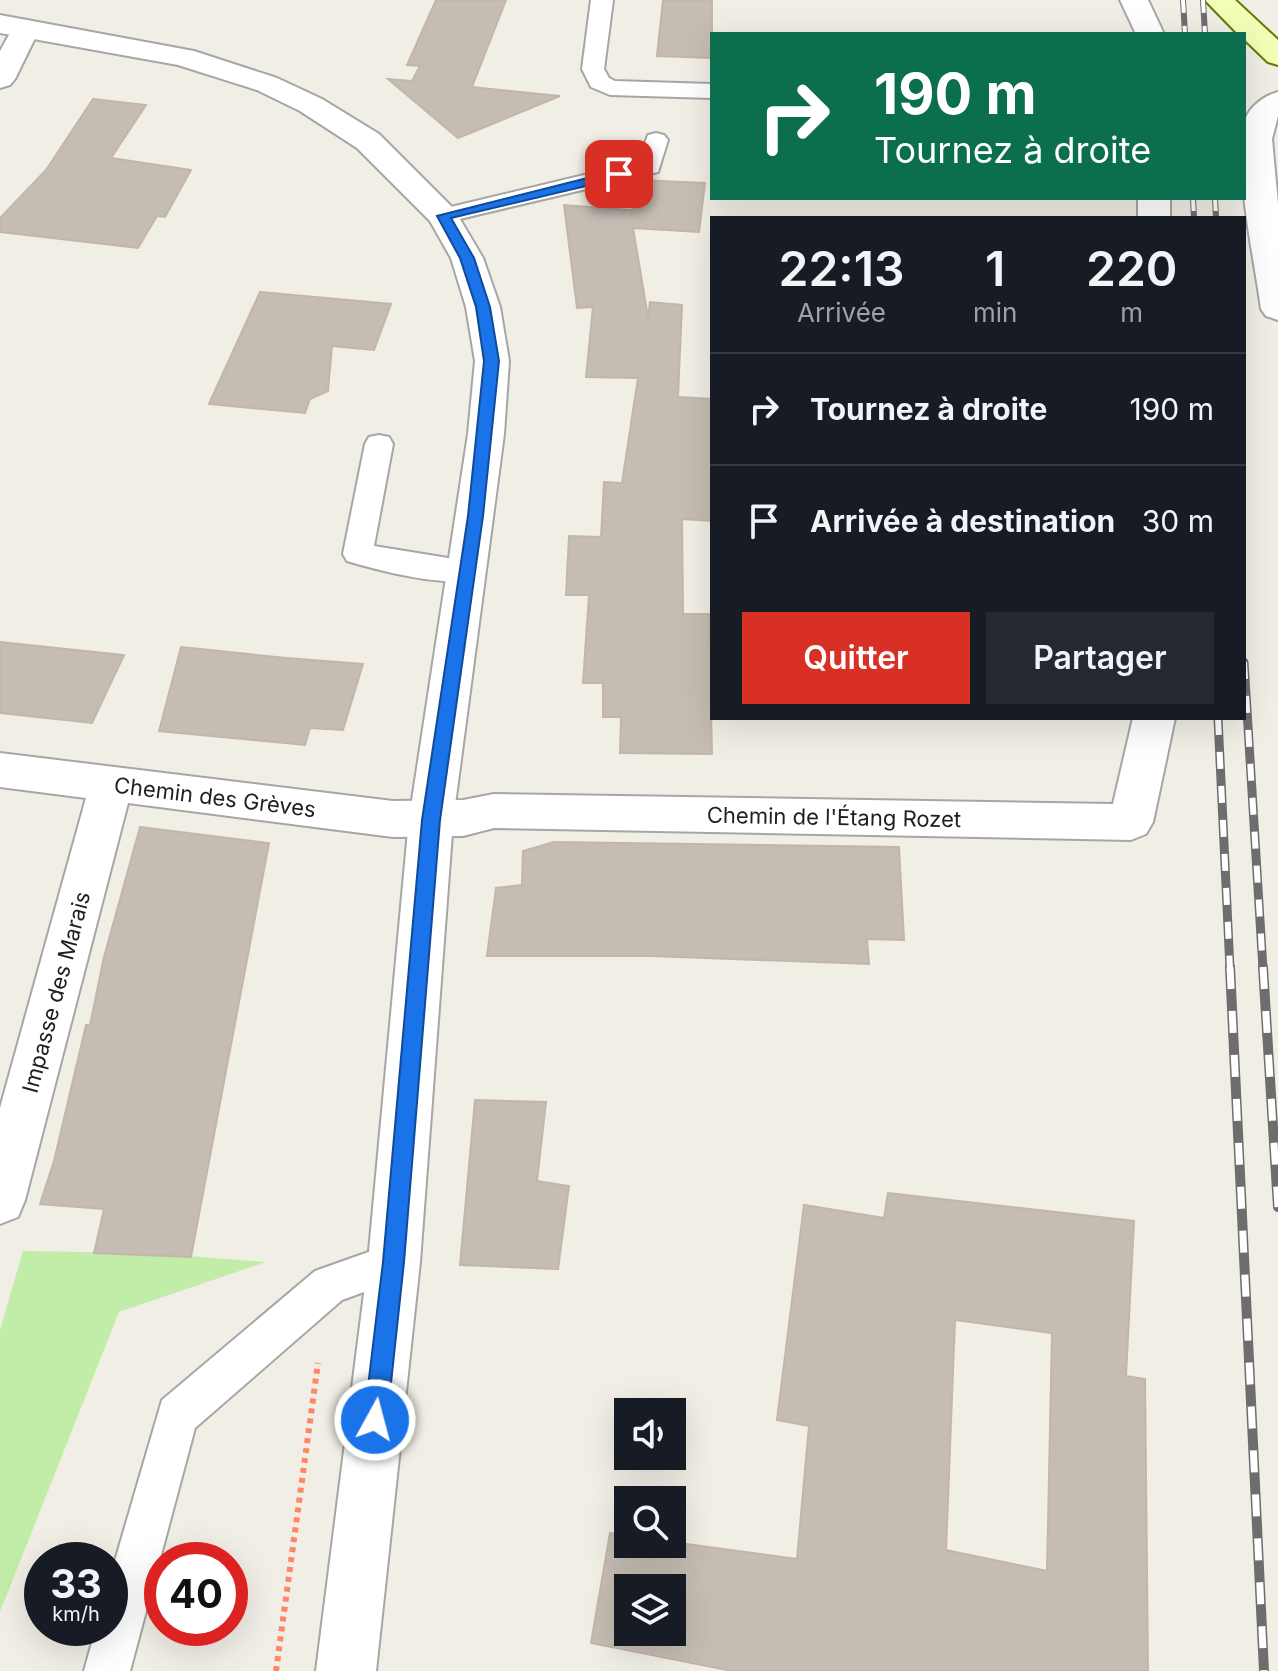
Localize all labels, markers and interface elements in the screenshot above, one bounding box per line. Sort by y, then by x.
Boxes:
text: 190 m [874,60,1037,128]
icon: right [742,64,846,168]
text: Tournez à droite [874,128,1151,172]
pin [585,140,653,208]
icon: arrive [597,152,641,196]
text: 22:13 [779,239,904,298]
text: 1 [985,239,1005,298]
text: 220 [1086,239,1177,298]
text: Arrivée [797,297,886,328]
text: min [973,297,1017,328]
text: m [1120,297,1143,328]
icon: right [742,387,786,431]
text: Tournez à droite [810,391,1047,427]
text: 190 m [1130,391,1214,427]
icon: arrive [742,499,786,543]
text: Arrivée à destination [810,503,1115,539]
text: 30 m [1142,503,1214,539]
button: Quitter [742,612,970,704]
button: Partager [986,612,1214,704]
street label: Chemin des Grèves [113,772,317,822]
street label: Chemin de l'Étang Rozet [707,802,961,832]
street label: Impasse des Marais [17,888,95,1096]
position arrow [333,1378,417,1462]
map controls [614,1398,686,1646]
button: sound [614,1398,686,1470]
button: search [614,1486,686,1558]
speed limit sign: 40 [144,1542,248,1646]
text: 33 [50,1559,102,1608]
button: layers [614,1574,686,1646]
text: km/h [52,1602,100,1626]

